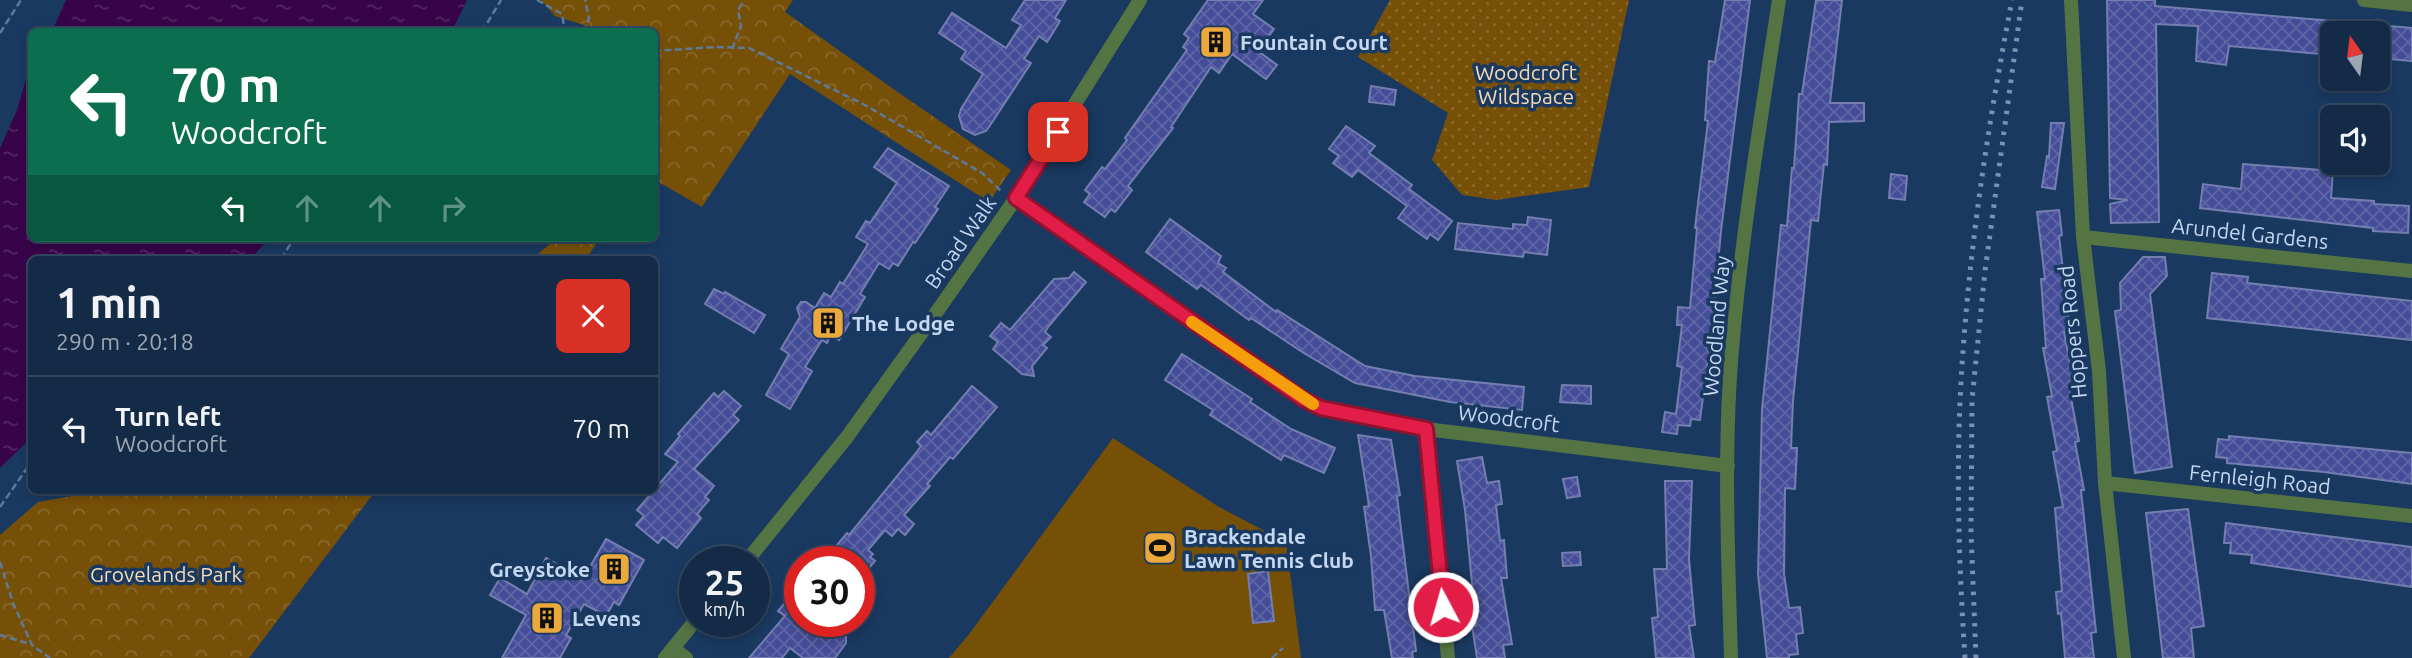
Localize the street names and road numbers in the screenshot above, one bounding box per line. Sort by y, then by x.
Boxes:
street label: Broad Walk [919,191,1001,293]
street label: Arundel Gardens [2170,213,2330,253]
street label: Woodland Way [1698,255,1734,397]
street label: Hoppers Road [2053,264,2091,400]
street label: Woodcroft [1457,400,1561,436]
street label: Fernleigh Road [2188,460,2332,498]

